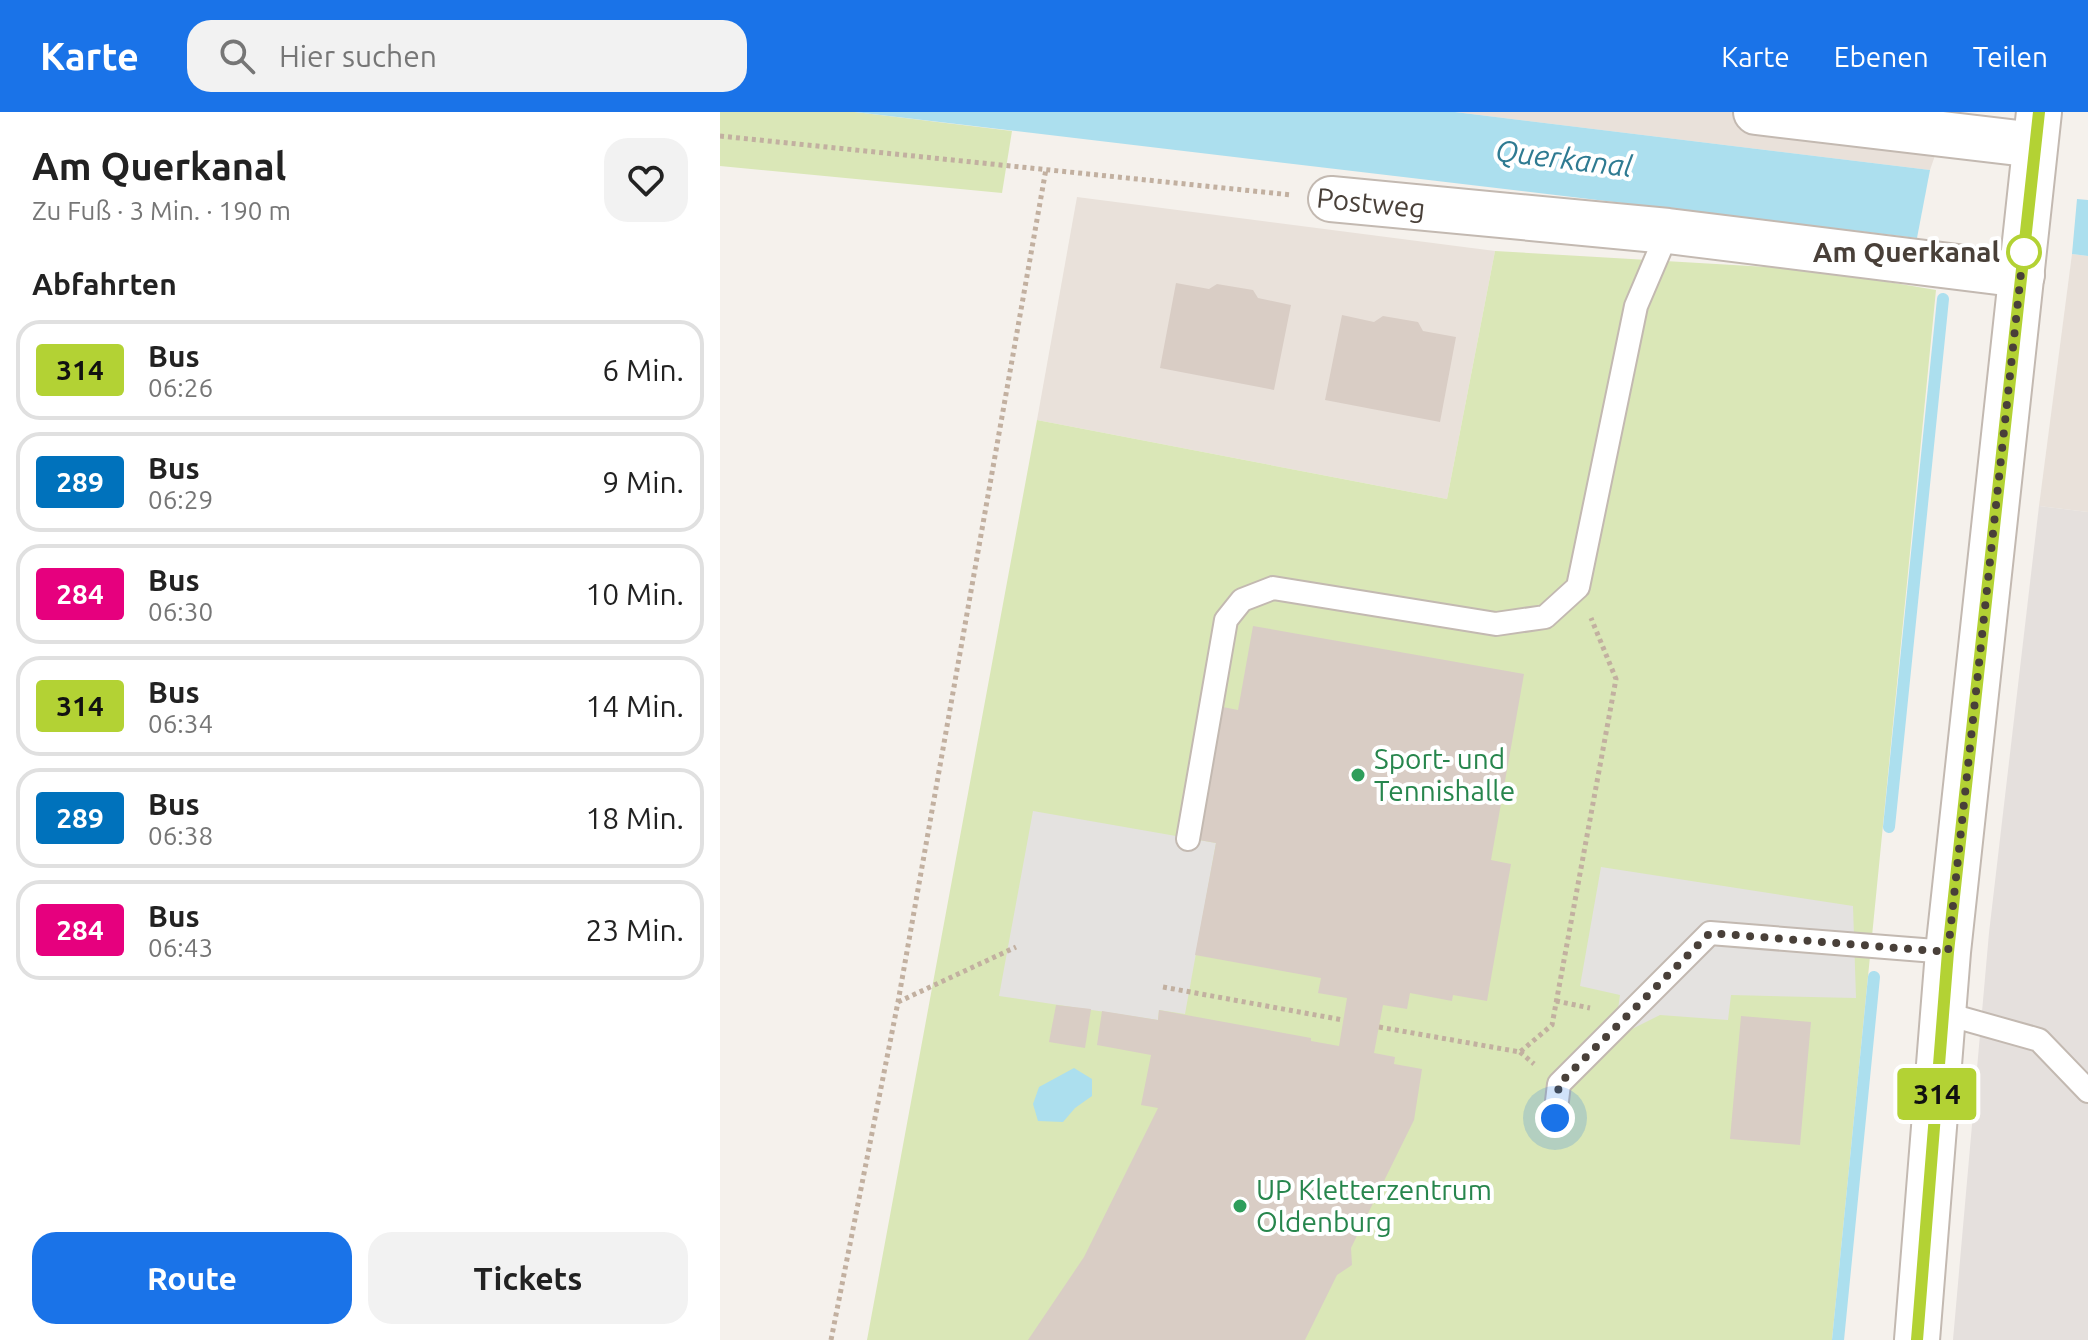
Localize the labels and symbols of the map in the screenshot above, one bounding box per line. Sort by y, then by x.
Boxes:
water label: Querkanal [1494,133,1635,183]
street label: Postweg [1315,181,1427,224]
marker: Am Querkanal [2007,235,2041,269]
place label: Am Querkanal [1813,236,2000,267]
place label: Sport- und Tennishalle [1374,743,1515,806]
marker: Sport- und Tennishalle [1349,766,1367,784]
line badge: 314 [1891,1068,1983,1120]
your location [1535,1098,1575,1138]
place label: UP Kletterzentrum Oldenburg [1256,1174,1492,1237]
marker: UP Kletterzentrum Oldenburg [1231,1197,1249,1215]

